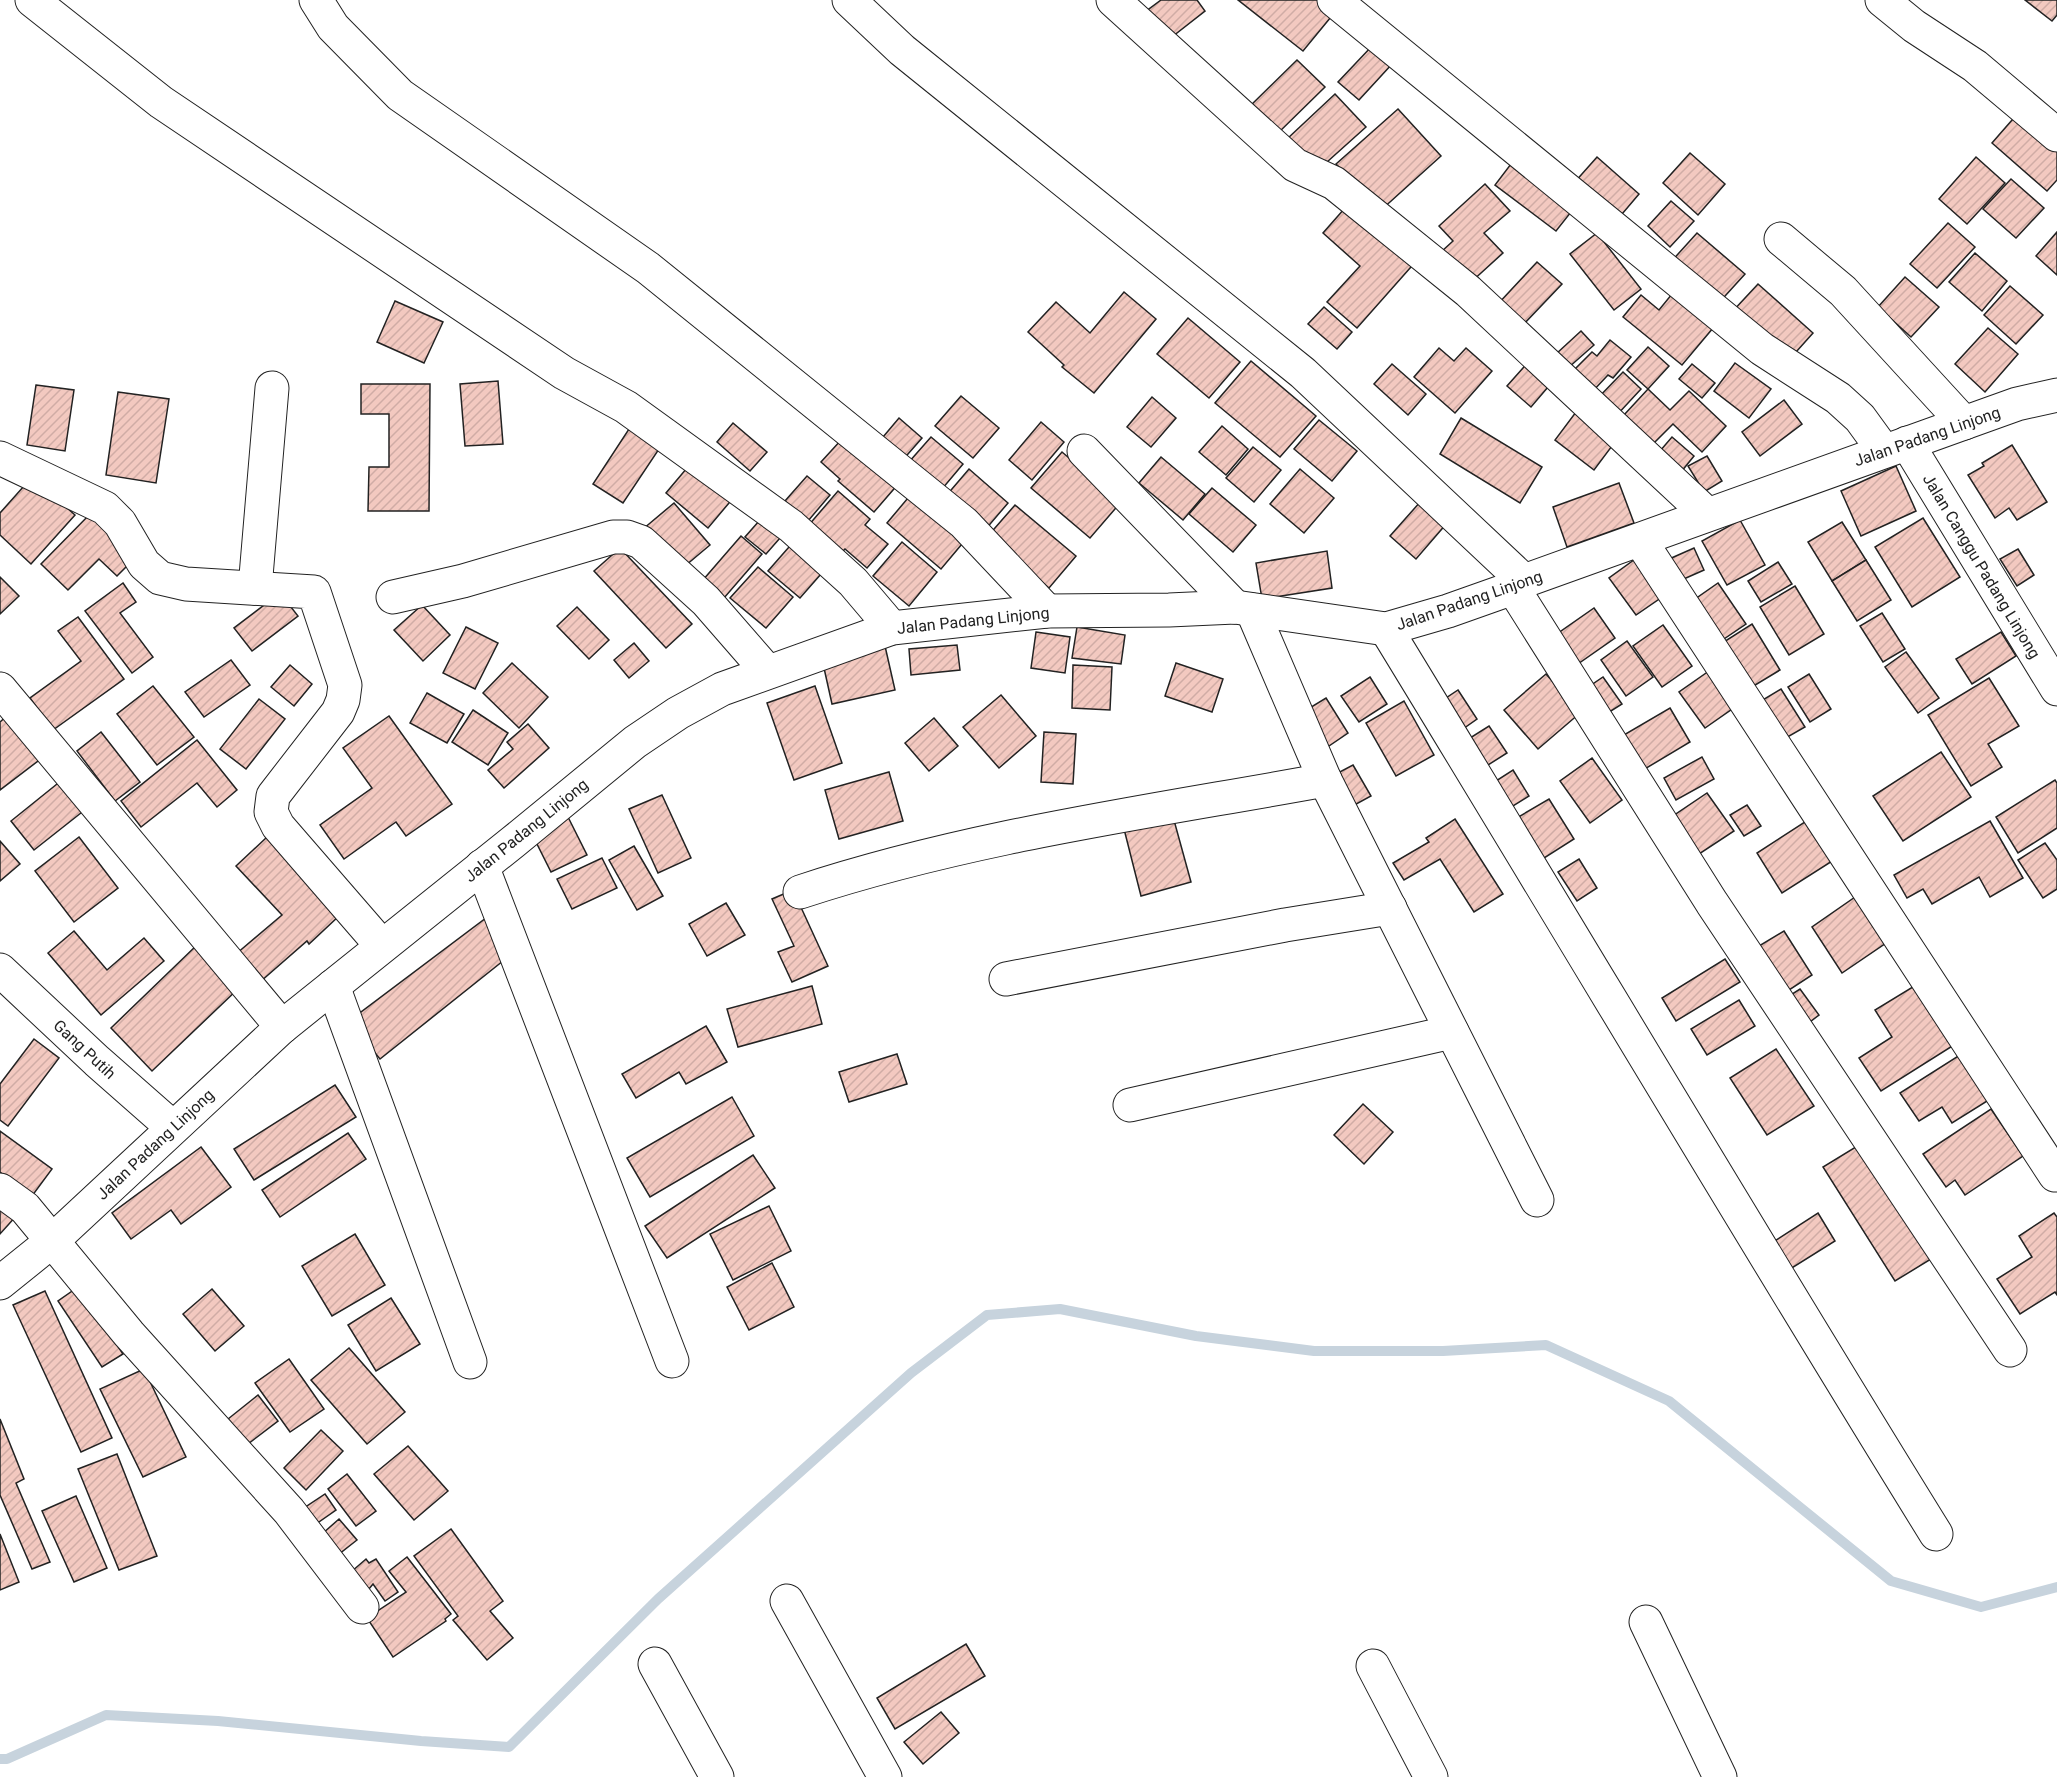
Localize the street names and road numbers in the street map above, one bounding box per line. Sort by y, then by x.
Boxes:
street label: Jalan Padang Linjong [1852,403,2003,470]
street label: Jalan Canggu Padang Linjong [1919,471,2044,662]
street label: Jalan Padang Linjong [1394,567,1545,634]
street label: Jalan Padang Linjong [896,603,1050,638]
street label: Jalan Padang Linjong [461,775,592,886]
street label: Gang Putih [50,1016,120,1083]
street label: Jalan Padang Linjong [93,1085,218,1204]

